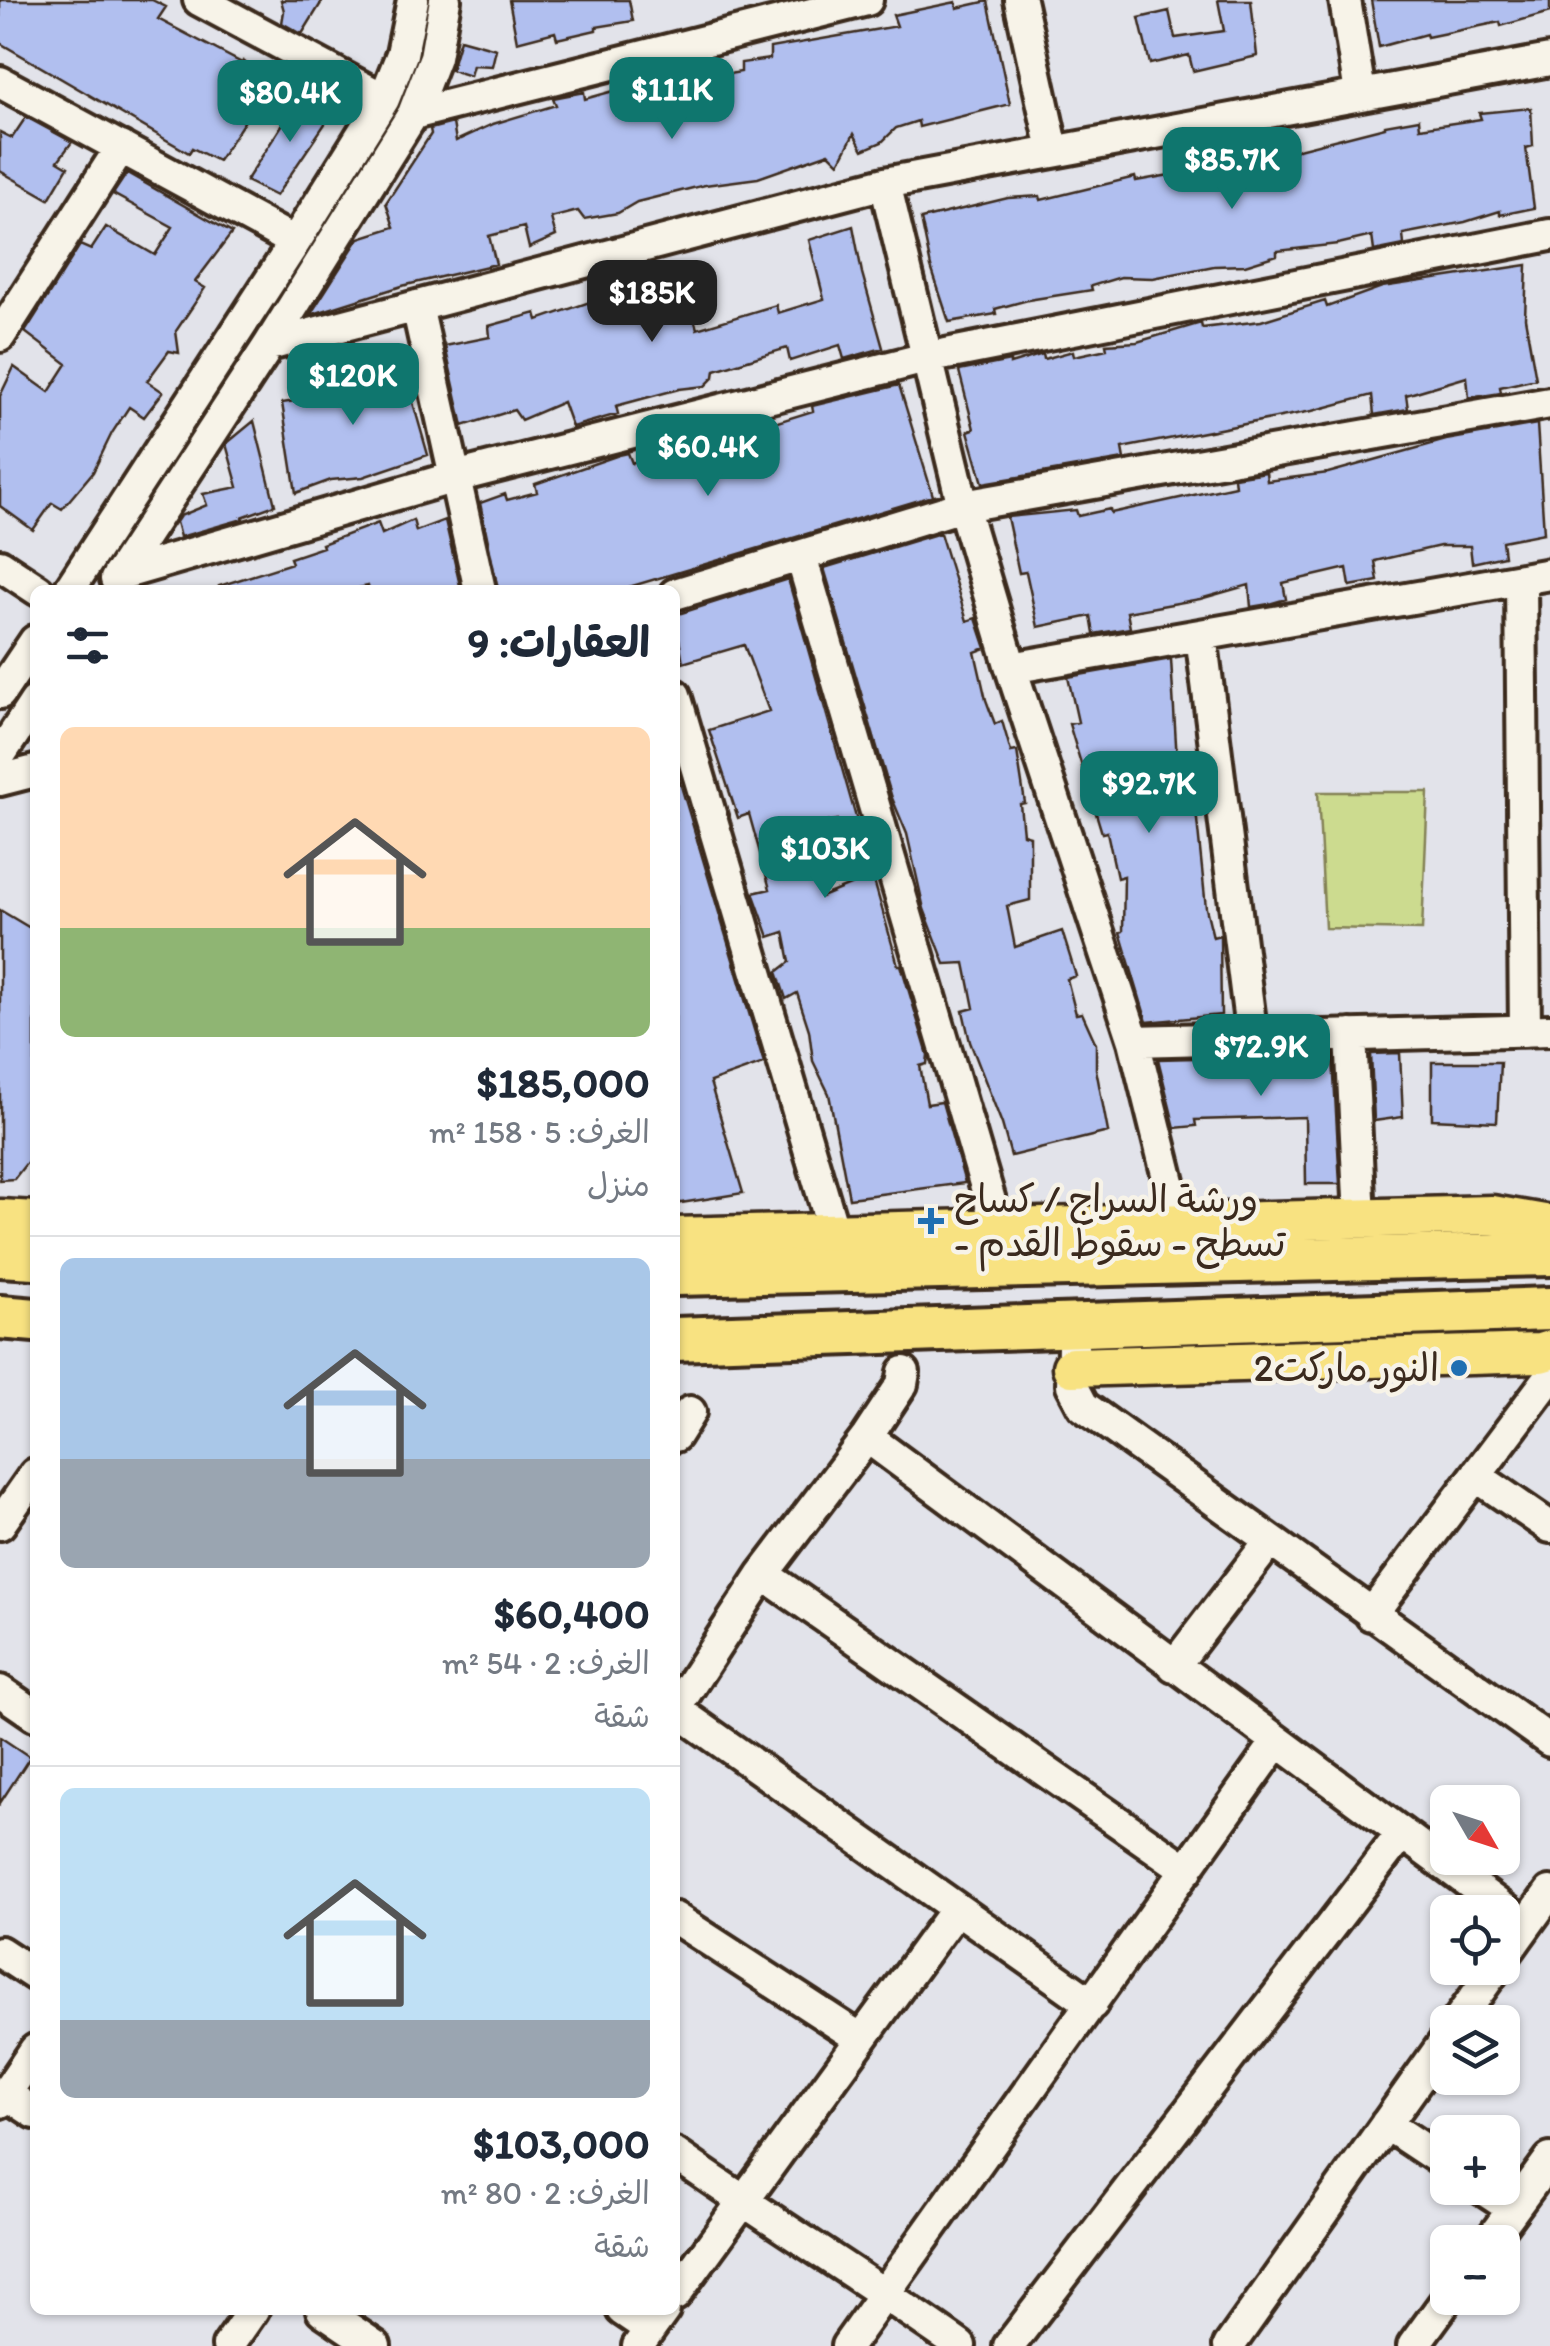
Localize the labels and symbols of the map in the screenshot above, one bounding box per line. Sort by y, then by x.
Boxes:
pin: $111K [602,57,742,142]
pin: $80.4K [209,60,371,145]
pin: $85.7K [1151,127,1313,212]
pin: $185K [582,260,722,345]
pin: $120K [283,343,423,428]
pin: $60.4K [627,414,789,499]
pin: $92.7K [1068,751,1230,836]
pin: $103K [755,816,895,901]
pin: $72.9K [1180,1014,1342,1099]
place label: ورشة السراج / كساح - تسطح - سقوط القدم [954,1176,1287,1272]
marker: ورشة السراج / كساح - تسطح - سقوط القدم [918,1208,944,1234]
place label: النور ماركت2 [1254,1345,1439,1393]
marker: النور ماركت2 [1448,1357,1470,1379]
north arrow [1430,1785,1520,1875]

